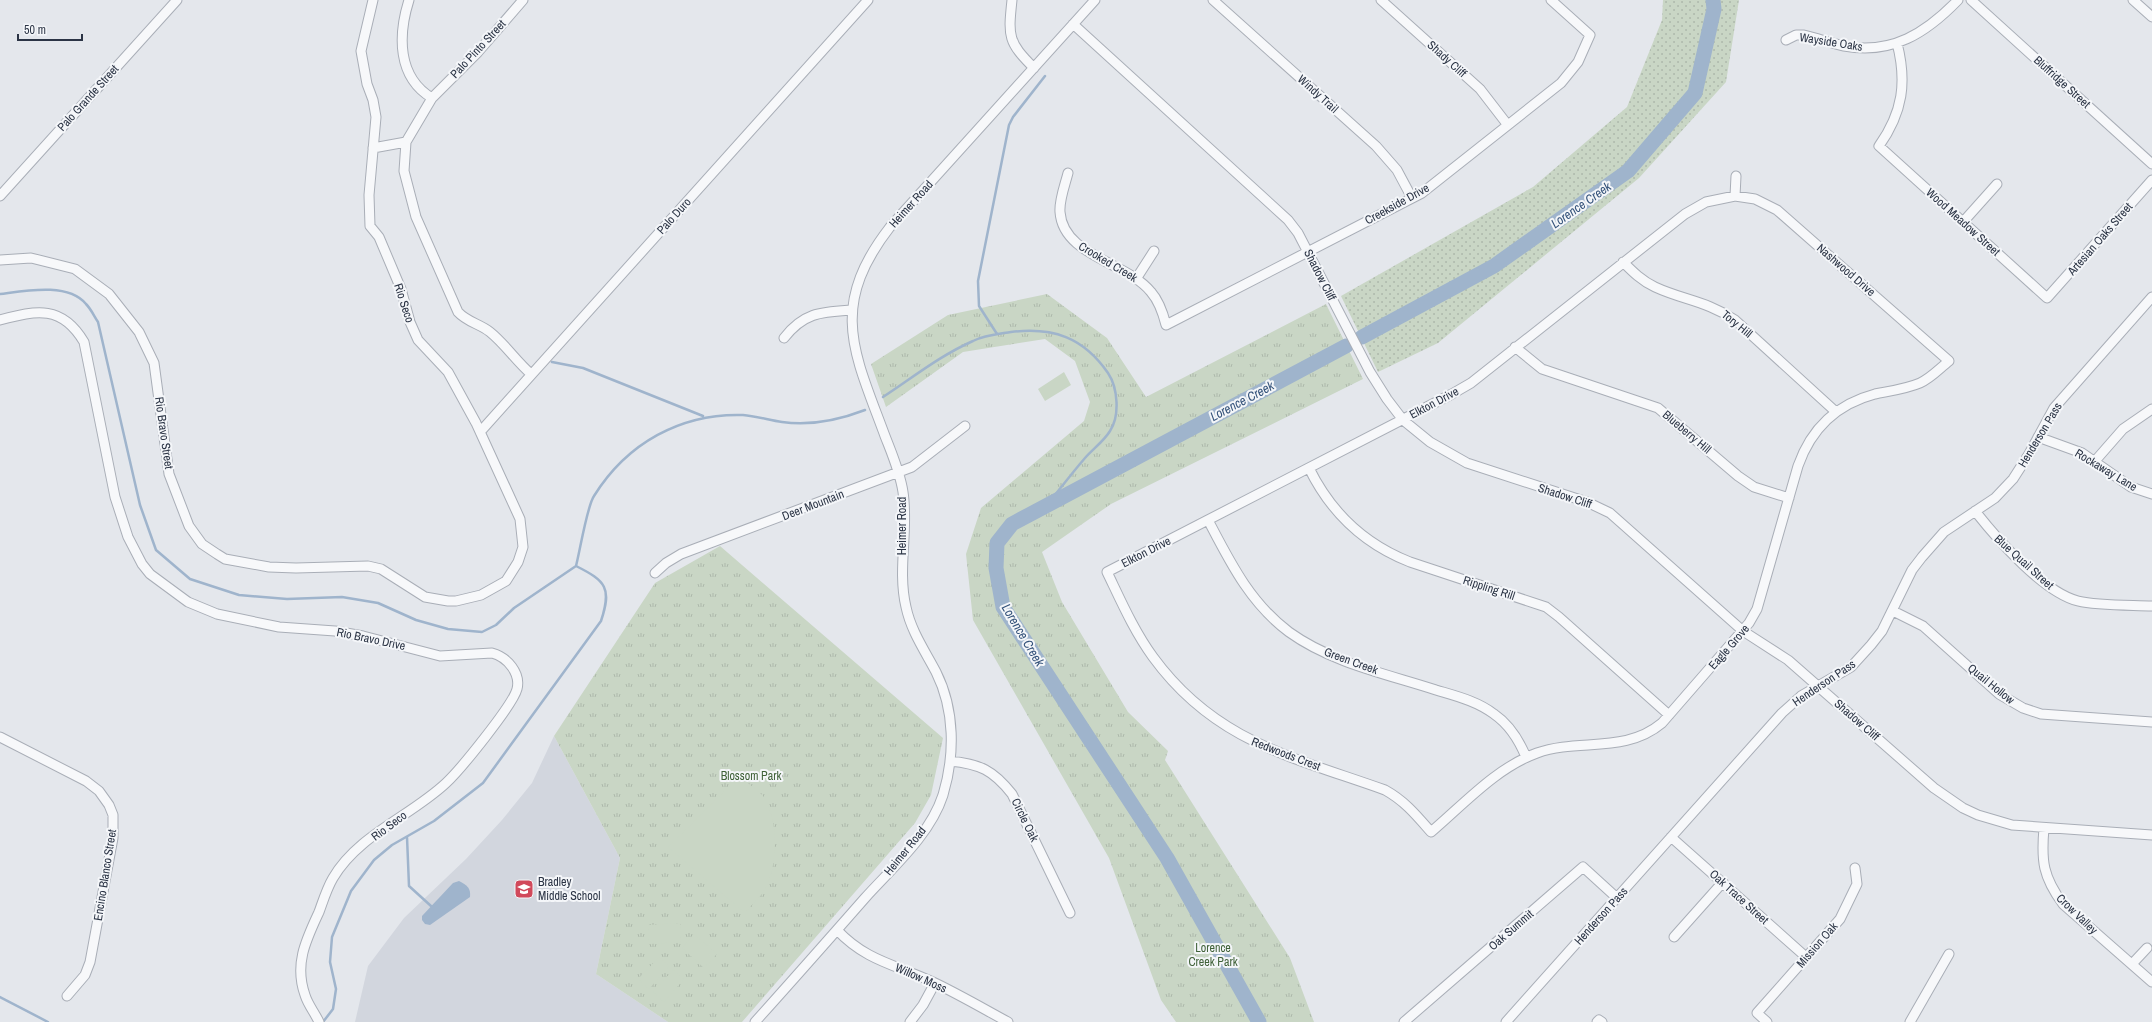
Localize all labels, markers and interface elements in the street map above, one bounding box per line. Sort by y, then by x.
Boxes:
scale bar [18,16,82,42]
street label: Palo Pinto Street [447,16,509,82]
text: 50 m [24,22,46,38]
street label: Wayside Oaks [1798,29,1864,55]
street label: Shady Cliff [1424,37,1471,81]
street label: Bluffridge Street [2030,52,2094,112]
street label: Palo Grande Street [54,61,122,135]
street label: Windy Trail [1294,71,1342,117]
street label: Heimer Road [885,177,937,231]
water label: Lorence Creek [1547,178,1615,232]
street label: Creekside Drive [1362,180,1432,228]
street label: Wood Meadow Street [1923,184,2004,260]
street label: Palo Duro [653,194,695,238]
street label: Artesian Oaks Street [2063,199,2136,279]
street label: Crooked Creek [1076,238,1141,286]
street label: Nashwood Drive [1813,240,1879,300]
street label: Shadow Cliff [1300,247,1340,304]
street label: Rio Seco [390,281,418,325]
street label: Tory Hill [1718,307,1756,341]
water label: Lorence Creek [1207,377,1277,425]
street label: Elkton Drive [1407,383,1461,423]
street label: Rio Bravo Street [151,396,177,470]
street label: Henderson Pass [2014,400,2066,470]
street label: Blueberry Hill [1659,407,1715,457]
street label: Rockaway Lane [2072,445,2140,495]
street label: Shadow Cliff [1536,480,1595,512]
street label: Deer Mountain [780,486,846,524]
street label: Heimer Road [894,497,910,555]
street label: Blue Quail Street [1991,531,2057,593]
street label: Elkton Drive [1118,533,1174,571]
street label: Rippling Rill [1461,572,1517,604]
water label: Lorence Creek [998,601,1049,670]
street label: Eagle Grove [1705,621,1753,673]
street label: Rio Bravo Drive [335,624,407,654]
street label: Green Creek [1322,644,1380,678]
street label: Henderson Pass [1789,656,1859,710]
street label: Quail Hollow [1964,660,2018,708]
street label: Shadow Cliff [1831,696,1884,745]
street label: Redwoods Crest [1249,733,1323,775]
park label: Blossom Park [721,768,781,784]
street label: Circle Oak [1008,796,1042,844]
street label: Rio Seco [368,807,410,845]
street label: Heimer Road [880,823,930,879]
street label: Encino Blanco Street [90,828,120,922]
street label: Oak Trace Street [1706,866,1772,928]
place label: Bradley Middle School [538,874,600,904]
school or university icon: Bradley Middle School [513,878,535,900]
street label: Henderson Pass [1571,884,1631,948]
street label: Crow Valley [2053,890,2101,938]
street label: Oak Summit [1485,906,1537,954]
street label: Mission Oak [1793,919,1841,971]
park label: Lorence Creek Park [1188,940,1238,970]
street label: Willow Moss [893,959,950,997]

